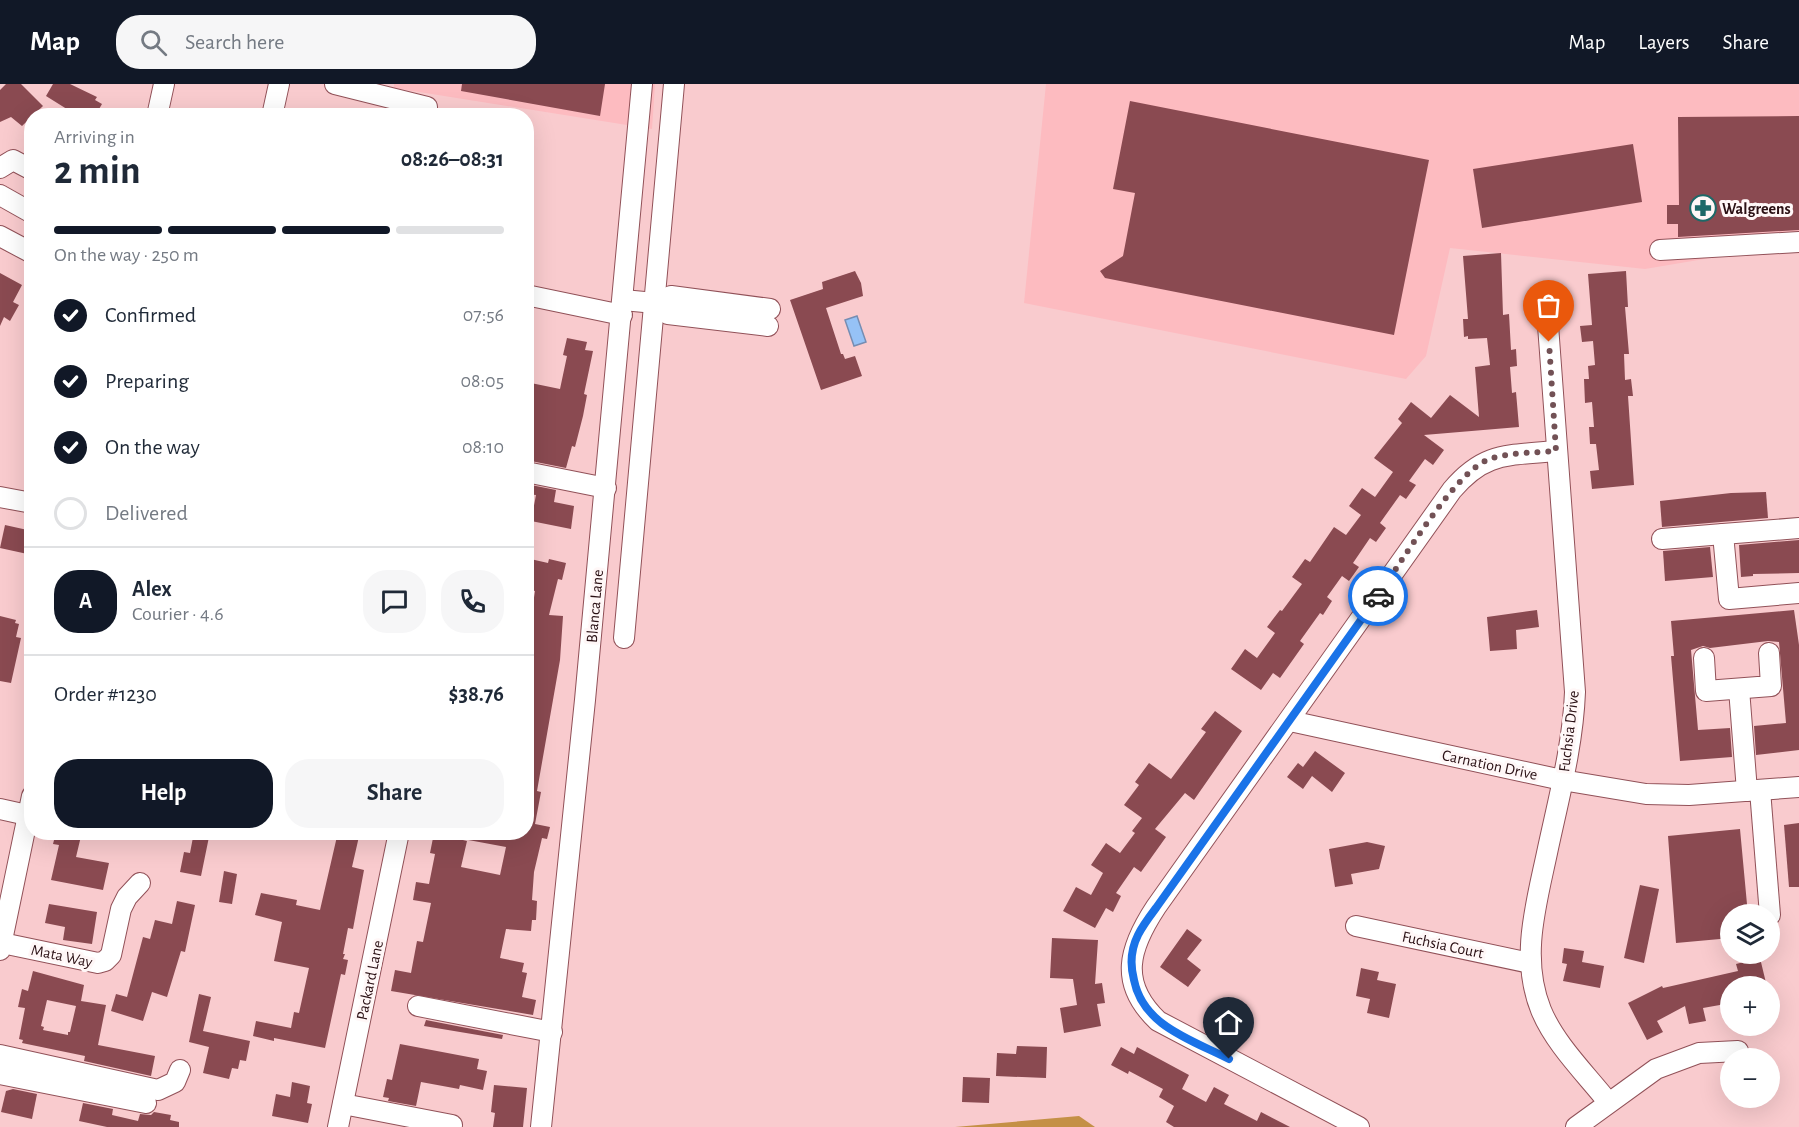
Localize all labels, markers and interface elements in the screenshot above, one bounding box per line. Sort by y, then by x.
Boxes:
search box [116,15,536,69]
icon: search [137,26,170,59]
text: Map [30,28,80,56]
text: Search here [185,31,284,53]
text: Map [1569,32,1605,53]
text: Layers [1638,32,1689,53]
text: Share [1722,32,1769,53]
text: Arriving in [54,127,135,147]
text: 08:26–08:31 [401,148,504,170]
text: 2 min [54,152,141,191]
pharmacy icon: Walgreens [1688,193,1718,223]
place label: Walgreens [1722,201,1791,217]
text: On the way · 250 m [54,245,199,265]
pin [1523,280,1574,342]
icon: bag [1532,289,1565,322]
icon: check [54,299,87,332]
text: Confirmed [105,304,196,326]
text: 07:56 [463,305,504,325]
icon: check [54,365,87,398]
text: Preparing [105,370,189,392]
text: 08:05 [460,371,504,391]
icon: check [54,431,87,464]
text: On the way [105,436,200,458]
text: 08:10 [462,437,504,457]
text: Delivered [105,502,188,524]
courier [1348,566,1408,626]
street label: Blanca Lane [584,569,606,643]
button: chat [363,570,426,633]
button: phone [441,570,504,633]
text: Alex [132,578,172,600]
icon: car [1362,580,1395,613]
text: A [79,590,92,612]
text: Courier · 4.6 [132,604,224,624]
text: Order #1230 [54,683,157,705]
text: $38.76 [449,683,504,705]
street label: Fuchsia Drive [1556,689,1582,773]
street label: Carnation Drive [1441,747,1539,783]
button: Help [54,759,273,828]
button: Share [285,759,504,828]
map controls [1720,904,1780,1108]
button: layers [1720,904,1780,964]
street label: Fuchsia Court [1401,929,1485,961]
street label: Packard Lane [354,939,386,1022]
street label: Mata Way [29,942,94,971]
button: + [1720,976,1780,1036]
pin [1203,997,1254,1059]
icon: home [1212,1006,1245,1039]
button: − [1720,1048,1780,1108]

